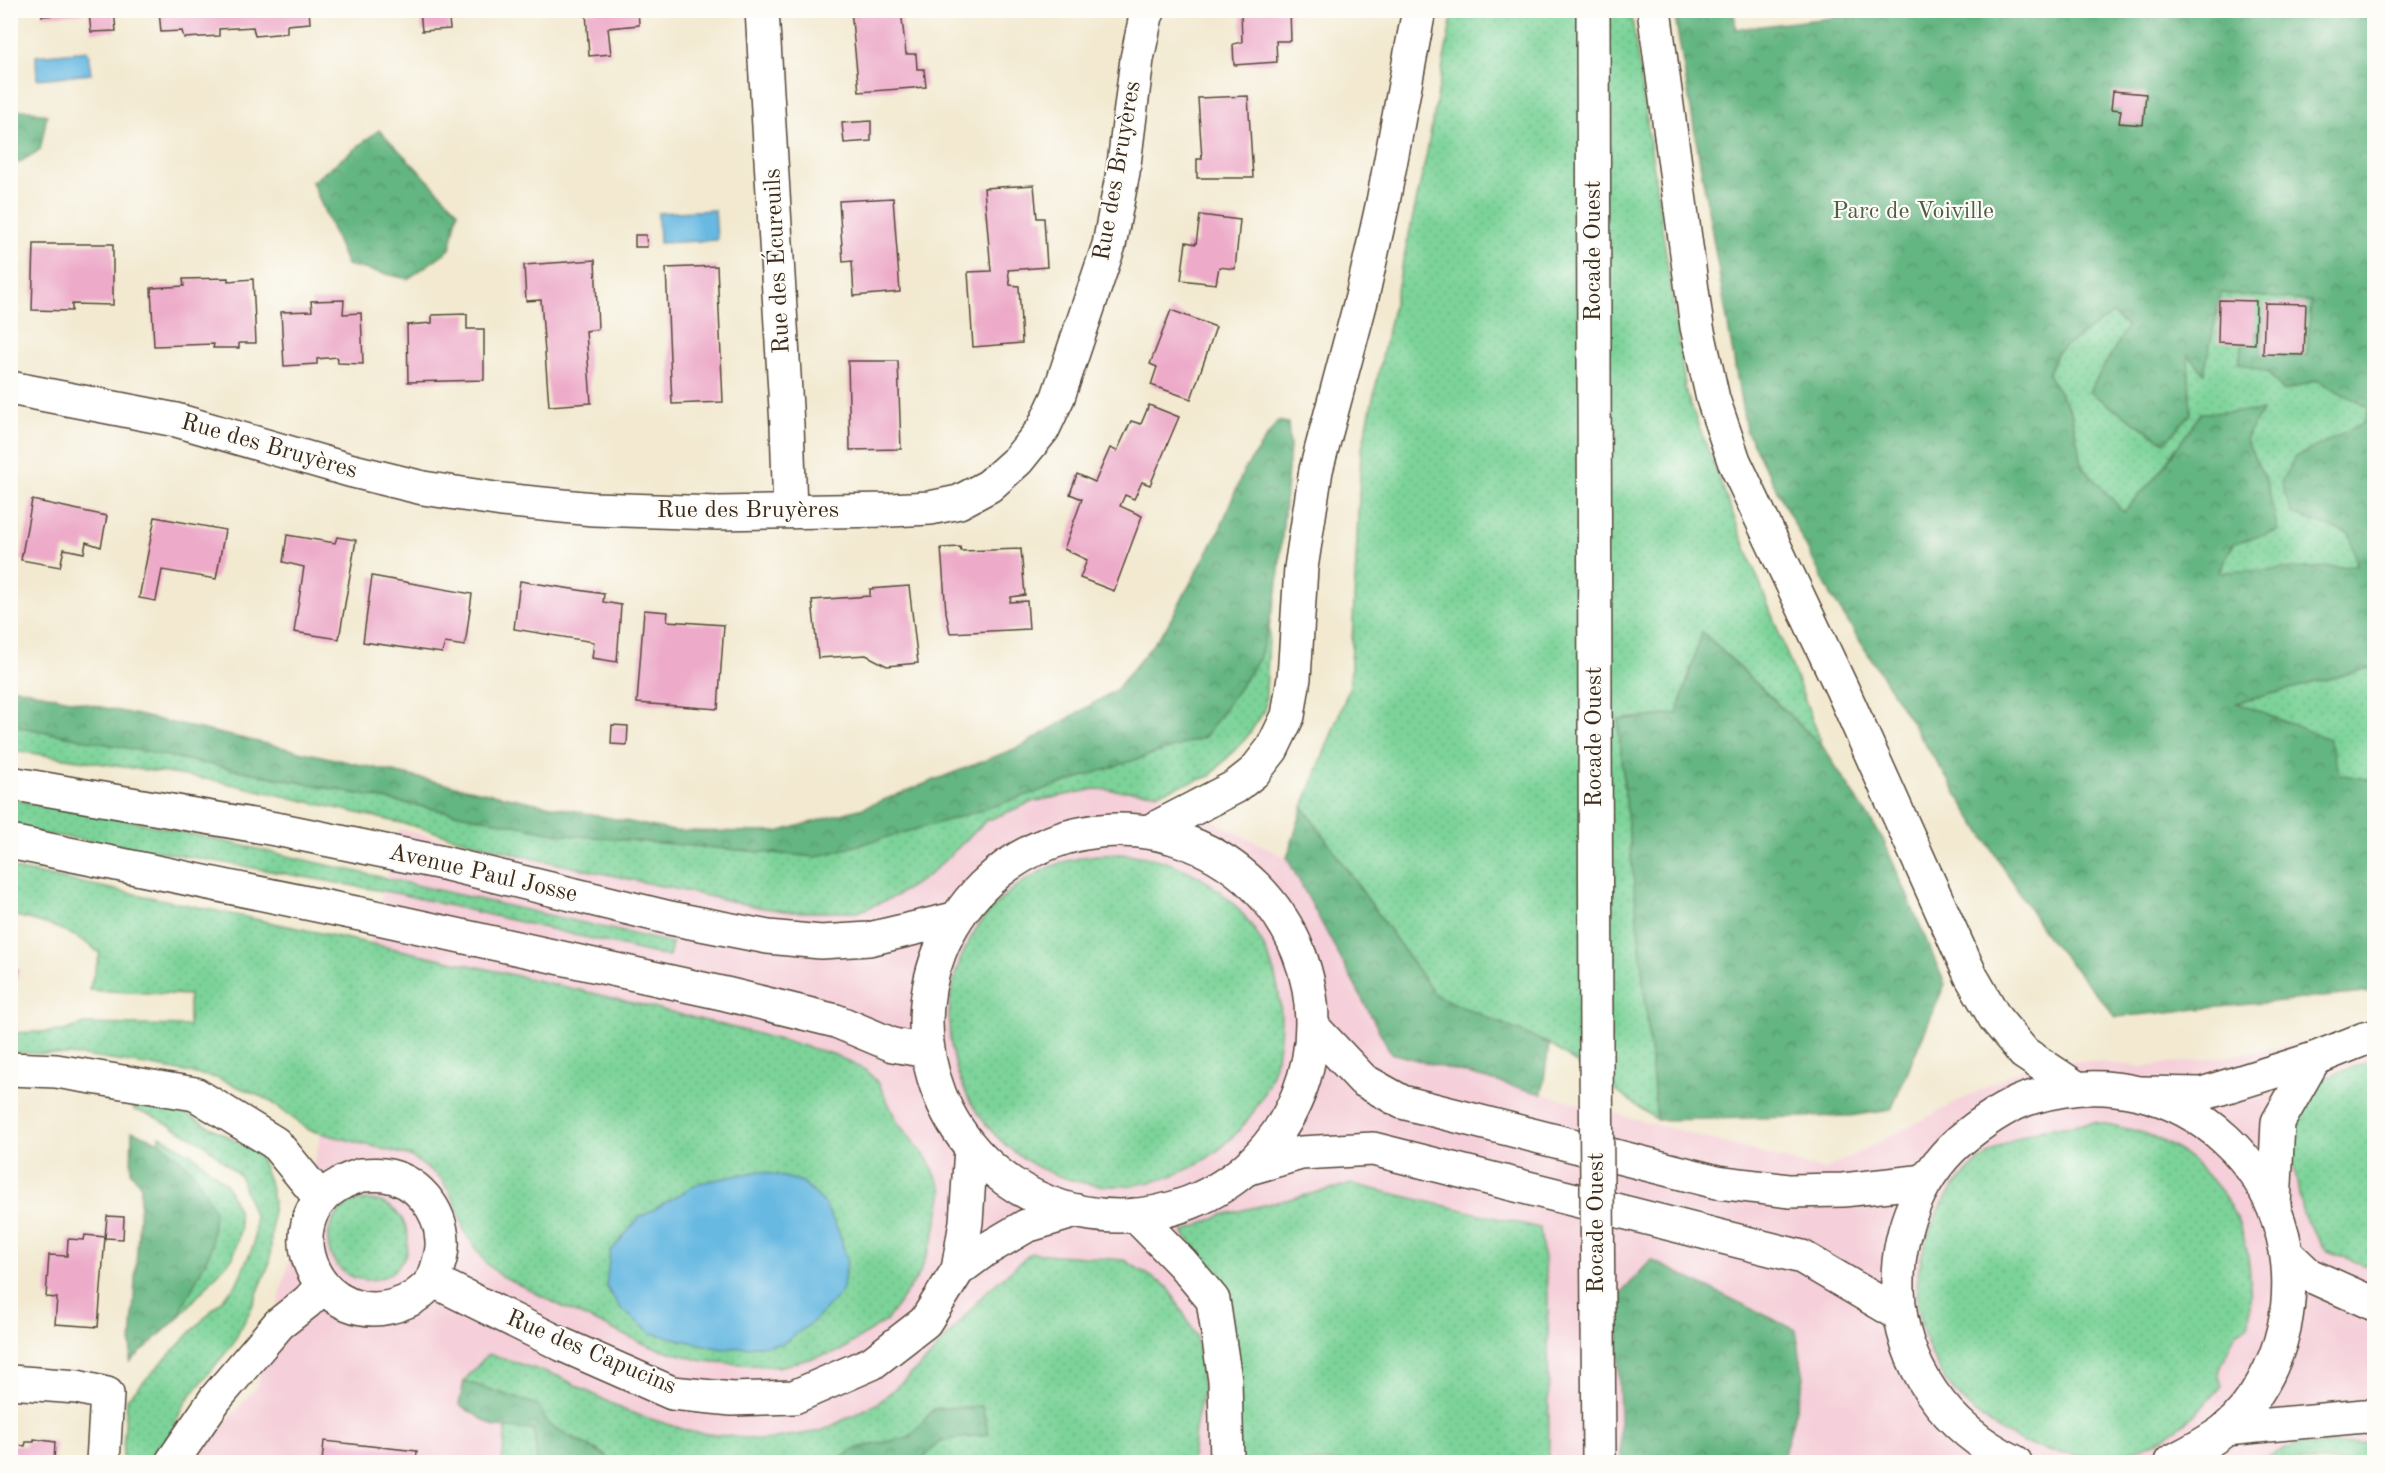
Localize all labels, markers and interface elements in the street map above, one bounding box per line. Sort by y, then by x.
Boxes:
street label: Rue des Bruyères [1090,79,1146,263]
street label: Rue des Écureuils [757,168,795,354]
street label: Rocade Ouest [1582,180,1606,322]
park label: Parc de Voiville [1832,200,1994,224]
street label: Rue des Bruyères [178,410,360,484]
street label: Rue des Bruyères [657,499,839,523]
street label: Rocade Ouest [1583,666,1607,808]
street label: Avenue Paul Josse [386,841,580,907]
street label: Rocade Ouest [1585,1152,1609,1294]
street label: Rue des Capucins [503,1306,679,1400]

